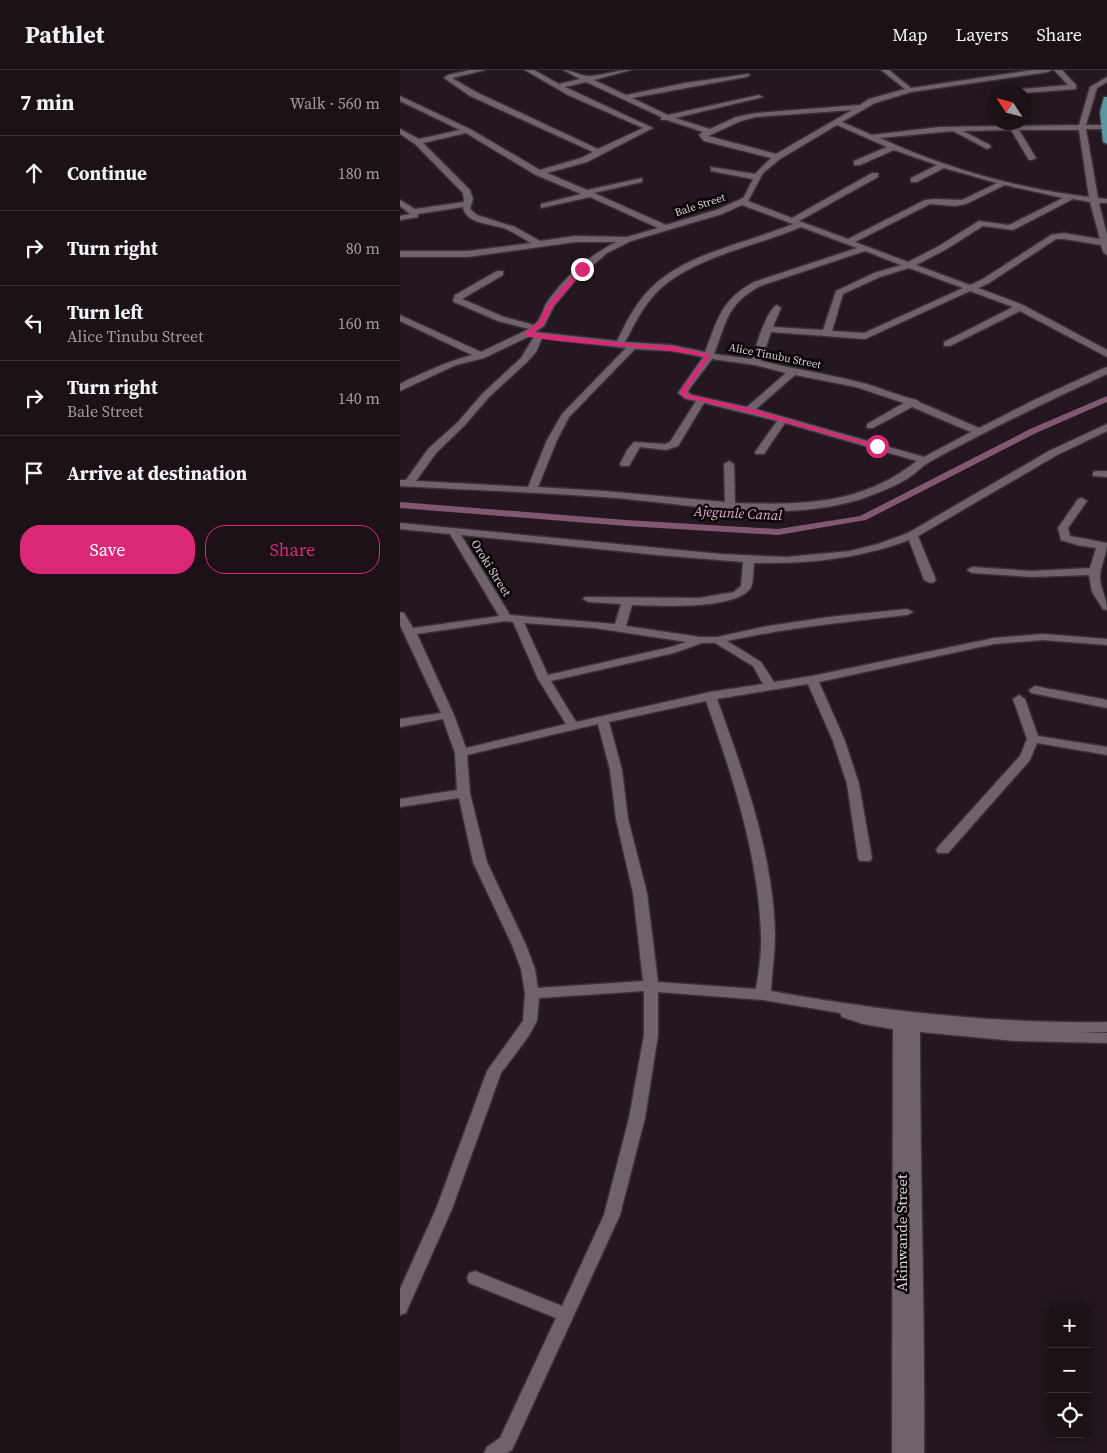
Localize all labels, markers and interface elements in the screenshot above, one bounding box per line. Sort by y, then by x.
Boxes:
text: Pathlet [25,18,104,51]
text: Map [892,22,927,47]
text: Layers [955,22,1008,47]
text: Share [1036,22,1082,47]
north arrow [987,85,1032,130]
text: 7 min [20,88,75,117]
text: Walk · 560 m [290,92,380,114]
icon: ahead [20,159,48,187]
text: Continue [67,160,147,186]
text: 180 m [338,162,380,184]
street label: Bale Street [673,190,728,220]
icon: right [20,234,48,262]
text: Turn right [67,235,158,261]
text: 80 m [346,237,380,259]
route end [571,258,594,281]
text: Turn left [67,299,143,325]
icon: left [20,309,48,337]
text: 160 m [338,312,380,334]
text: Alice Tinubu Street [67,325,203,347]
street label: Alice Tinubu Street [728,340,823,372]
text: Turn right [67,374,158,400]
icon: right [20,384,48,412]
text: 140 m [338,387,380,409]
text: Bale Street [67,400,143,422]
route start [866,435,889,458]
icon: arrive [20,459,48,487]
text: Arrive at destination [67,460,247,486]
water label: Ajegunle Canal [692,501,783,525]
button: Save [20,525,195,574]
button: Share [205,525,380,574]
street label: Oroki Street [467,537,515,599]
street label: Akinwande Street [891,1174,912,1292]
map controls [1047,1303,1092,1438]
button: + [1047,1303,1092,1348]
button: − [1047,1348,1092,1393]
button: locate [1047,1393,1092,1438]

